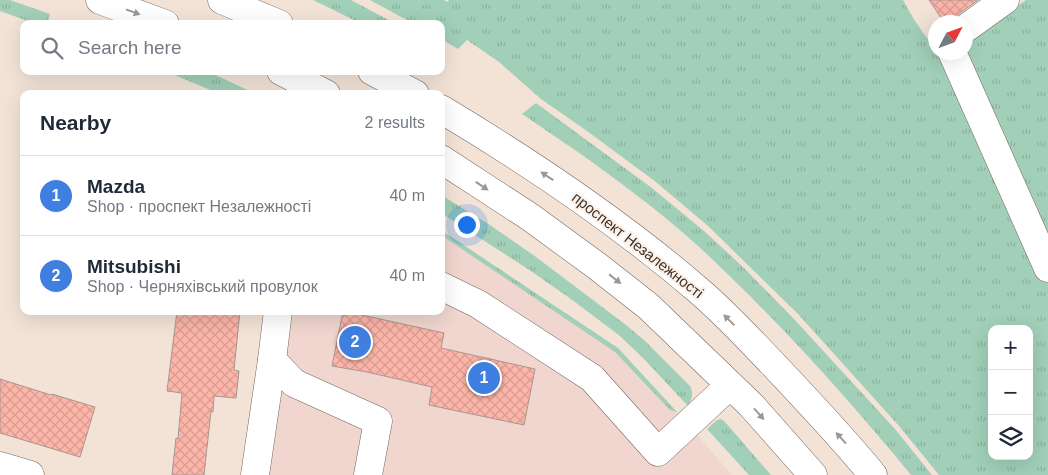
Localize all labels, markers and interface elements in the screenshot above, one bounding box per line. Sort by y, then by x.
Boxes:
one-way arrow [126,8,141,16]
north arrow [928,15,973,60]
search box [20,20,445,75]
icon: search [38,34,66,62]
text: Search here [78,37,182,58]
text: Nearby [40,111,111,134]
text: 2 results [365,114,425,131]
one-way arrow [540,171,554,181]
text: Mazda [87,176,145,197]
one-way arrow [476,181,489,190]
text: 1 [52,187,60,204]
text: 40 m [389,187,425,204]
street label: проспект Незалежності [569,188,707,302]
text: Shop · проспект Незалежності [87,198,311,215]
your location [454,212,480,238]
text: Mitsubishi [87,256,181,277]
text: 2 [52,267,60,284]
text: 40 m [389,267,425,284]
one-way arrow [608,274,621,285]
text: Shop · Черняхівський провулок [87,278,318,295]
one-way arrow [723,314,735,326]
pin: 2 [339,323,371,361]
map controls [988,325,1033,460]
button: + [988,325,1033,370]
pin: 1 [468,359,500,397]
button: − [988,370,1033,415]
one-way arrow [753,408,765,420]
button: layers [988,415,1033,460]
one-way arrow [835,433,847,445]

